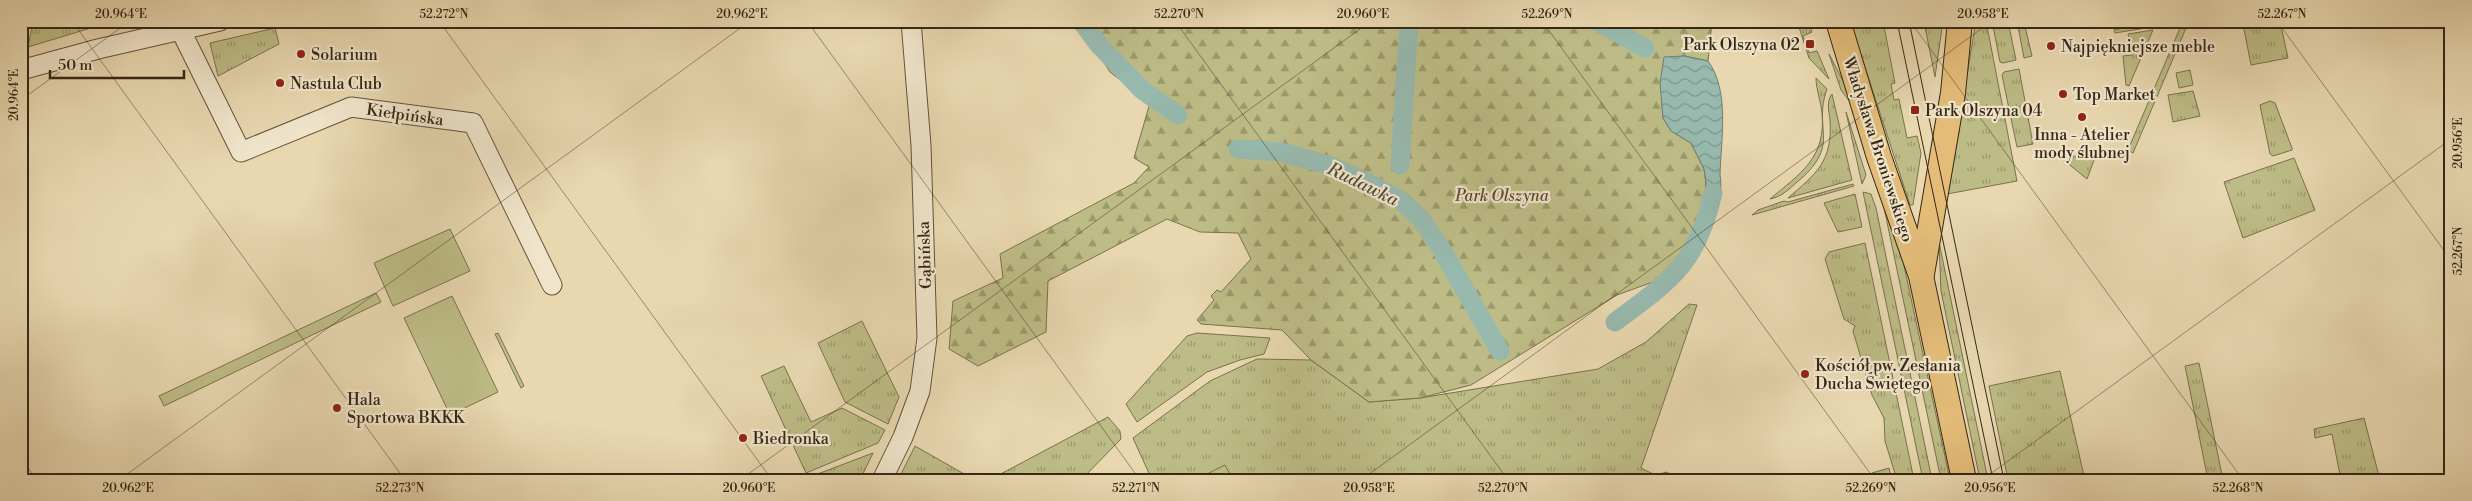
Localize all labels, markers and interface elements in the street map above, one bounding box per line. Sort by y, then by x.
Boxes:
text: 20.964°E [95,7,147,22]
text: 52.272°N [420,7,469,22]
text: 20.962°E [716,7,768,22]
text: 52.270°N [1154,7,1204,22]
text: 20.960°E [1337,7,1389,22]
text: 52.269°N [1522,7,1572,22]
text: 20.958°E [1957,7,2009,22]
text: 52.267°N [2258,7,2307,22]
place label: Park Olszyna 02 [1683,35,1800,55]
place label: Najpiękniejsze meble [2061,37,2215,57]
marker: Park Olszyna 02 [1804,38,1816,50]
marker: Najpiękniejsze meble [2045,40,2057,52]
place label: Solarium [311,45,378,65]
scale bar [50,48,184,80]
marker: Solarium [295,48,307,60]
street label: Władysława Broniewskiego [1838,53,1917,245]
text: 50 m [58,56,92,75]
text: 20.964°E [7,69,22,121]
place label: Nastula Club [290,74,382,94]
marker: Nastula Club [274,77,286,89]
place label: Top Market [2073,85,2156,105]
marker: Top Market [2057,88,2069,100]
street label: Kiełpińska [365,100,446,130]
place label: Park Olszyna 04 [1925,101,2043,121]
marker: Park Olszyna 04 [1909,104,1921,116]
marker: Inna - Atelier mody ślubnej [2076,111,2088,123]
text: 20.956°E [2451,117,2466,169]
place label: Inna - Atelier mody ślubnej [2034,125,2130,163]
water label: Rudawka [1323,157,1403,212]
park label: Park Olszyna [1454,186,1549,206]
street label: Gąbińska [914,220,936,289]
text: 52.267°N [2451,226,2466,275]
place label: Kościół pw. Zesłania Ducha Świętego [1815,356,1962,394]
marker: Kościół pw. Zesłania Ducha Świętego [1799,368,1811,380]
place label: Hala Sportowa BKKK [347,390,466,428]
marker: Hala Sportowa BKKK [331,402,343,414]
place label: Biedronka [752,429,830,449]
marker: Biedronka [737,432,749,444]
text: 20.962°E [102,481,154,496]
text: 52.273°N [376,481,424,496]
text: 20.960°E [723,481,775,496]
text: 52.271°N [1112,481,1160,496]
text: 20.958°E [1343,481,1395,496]
text: 52.270°N [1478,481,1528,496]
text: 52.269°N [1846,481,1896,496]
text: 20.956°E [1964,481,2016,496]
text: 52.268°N [2213,481,2264,496]

